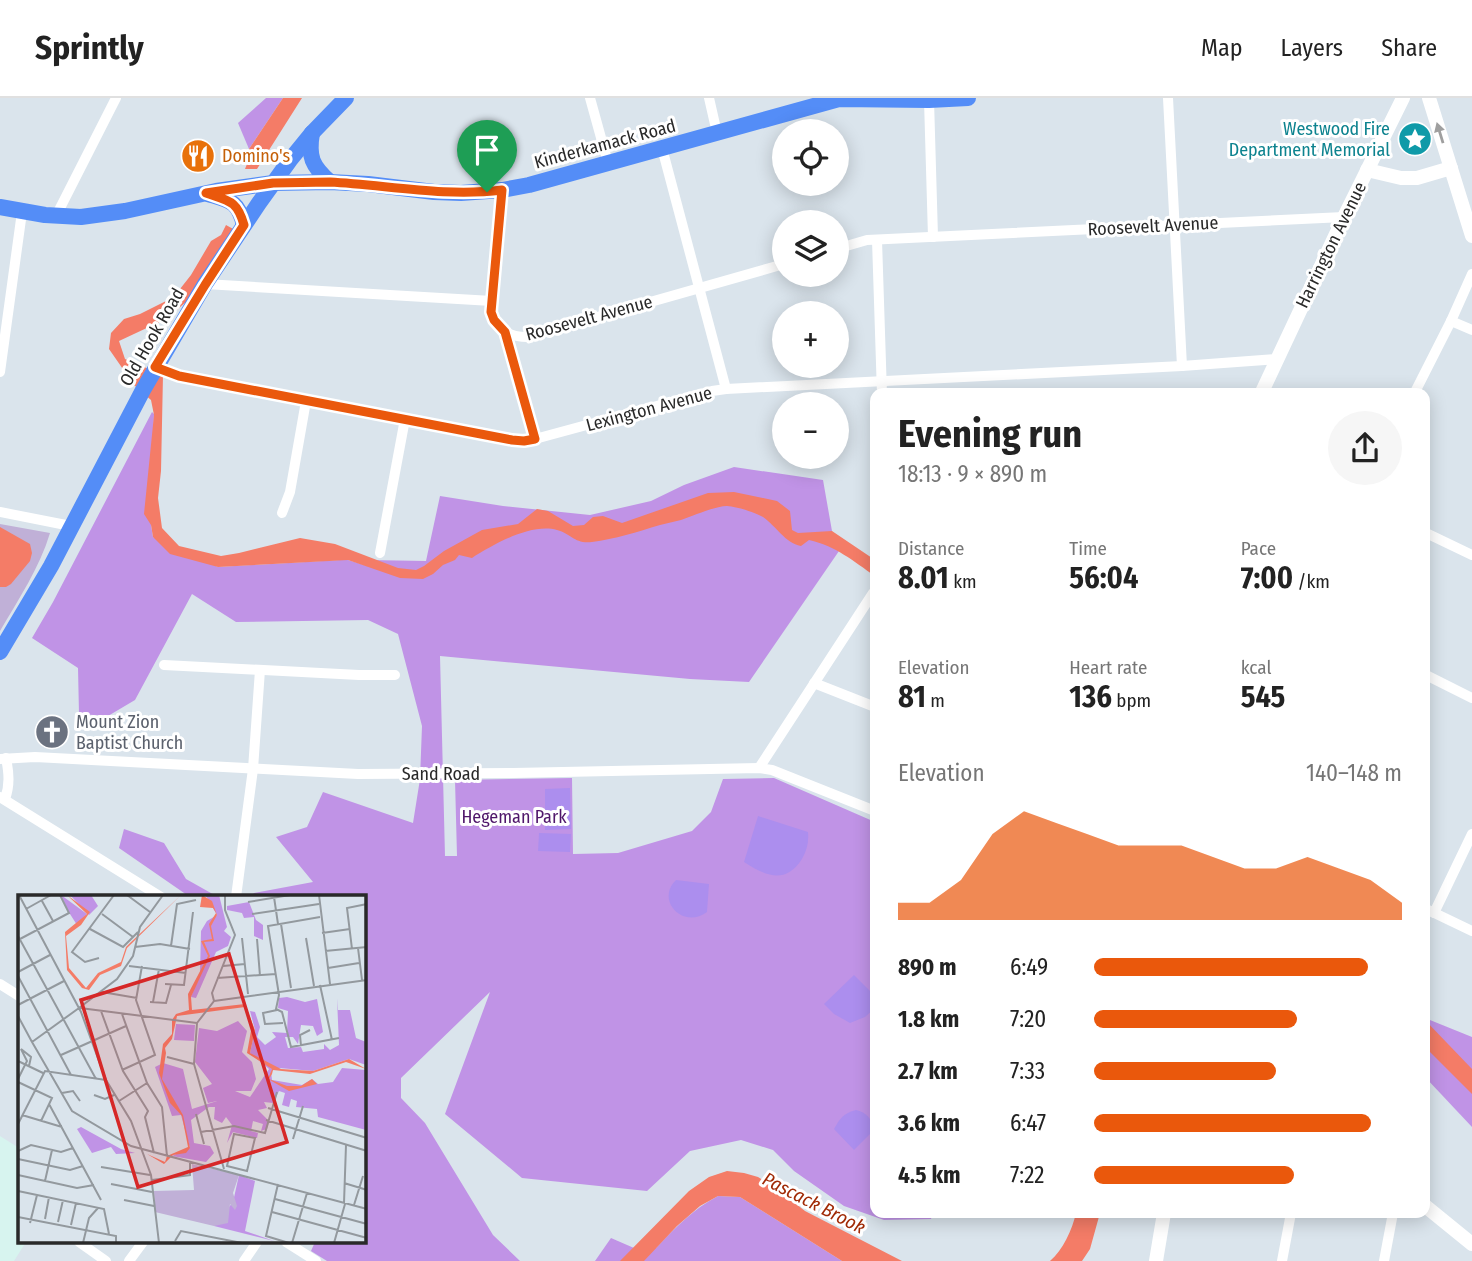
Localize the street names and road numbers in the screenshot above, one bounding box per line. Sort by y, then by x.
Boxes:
street label: Kinderkamack Road [532,115,678,173]
street label: Harrington Avenue [1291,178,1371,312]
street label: Roosevelt Avenue [1087,212,1219,240]
street label: Old Hook Road [115,284,189,390]
street label: Roosevelt Avenue [523,290,655,346]
street label: Lexington Avenue [584,382,715,436]
street label: Sand Road [402,763,480,785]

